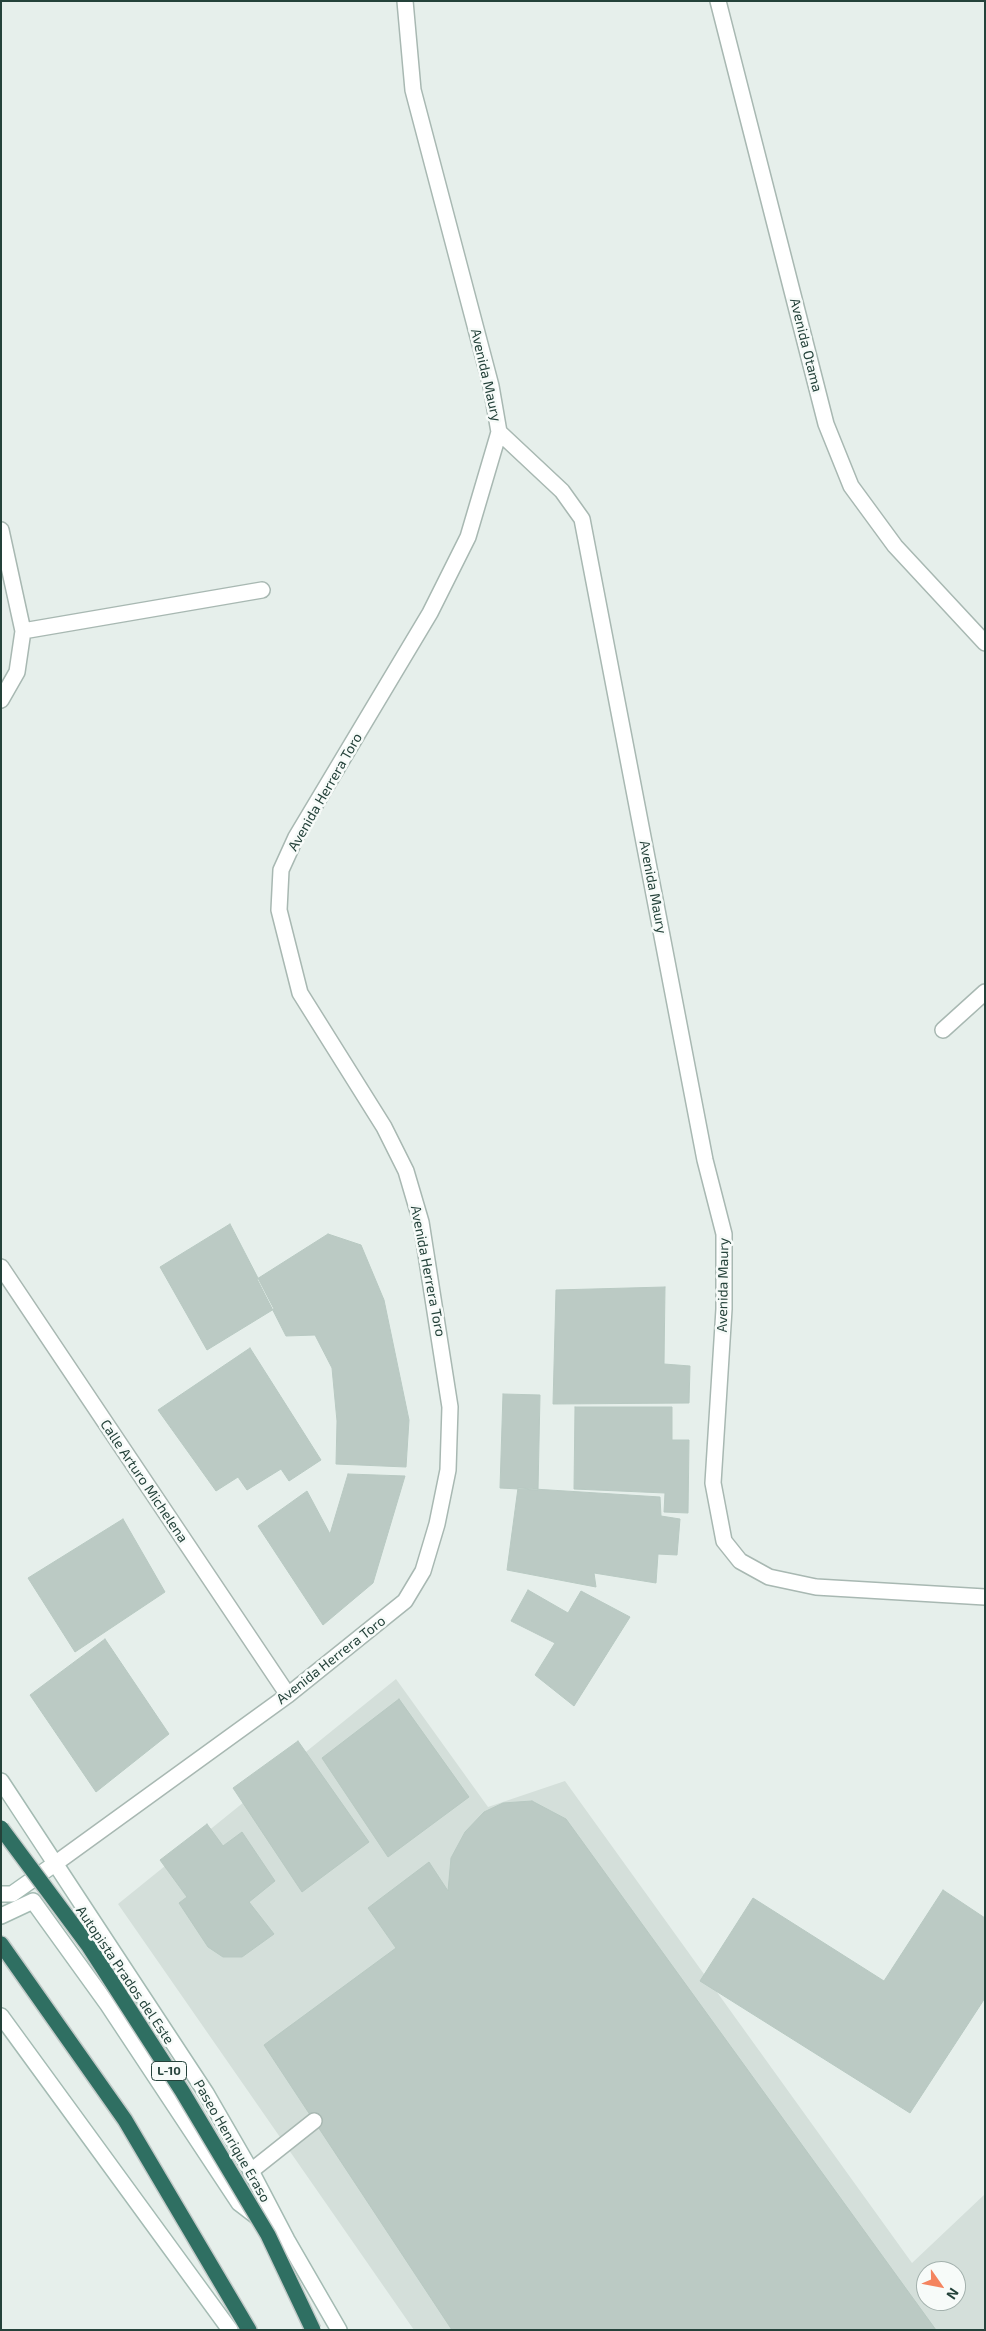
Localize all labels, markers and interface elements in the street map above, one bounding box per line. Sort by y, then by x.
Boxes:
street label: Avenida Otama [786,296,826,394]
street label: Avenida Maury [467,327,505,423]
street label: Avenida Herrera Toro [284,730,366,854]
street label: Avenida Maury [636,839,670,935]
street label: Avenida Herrera Toro [407,1204,449,1338]
street label: Avenida Maury [714,1238,732,1332]
street label: Calle Arturo Michelena [97,1416,191,1546]
street label: Avenida Herrera Toro [273,1612,389,1708]
street label: Autopista Prados del Este [72,1903,178,2047]
road number: L-10 [152,2062,186,2080]
street label: Paseo Henrique Eraso [190,2077,274,2205]
north arrow [916,2261,966,2311]
text: N [943,2285,963,2303]

